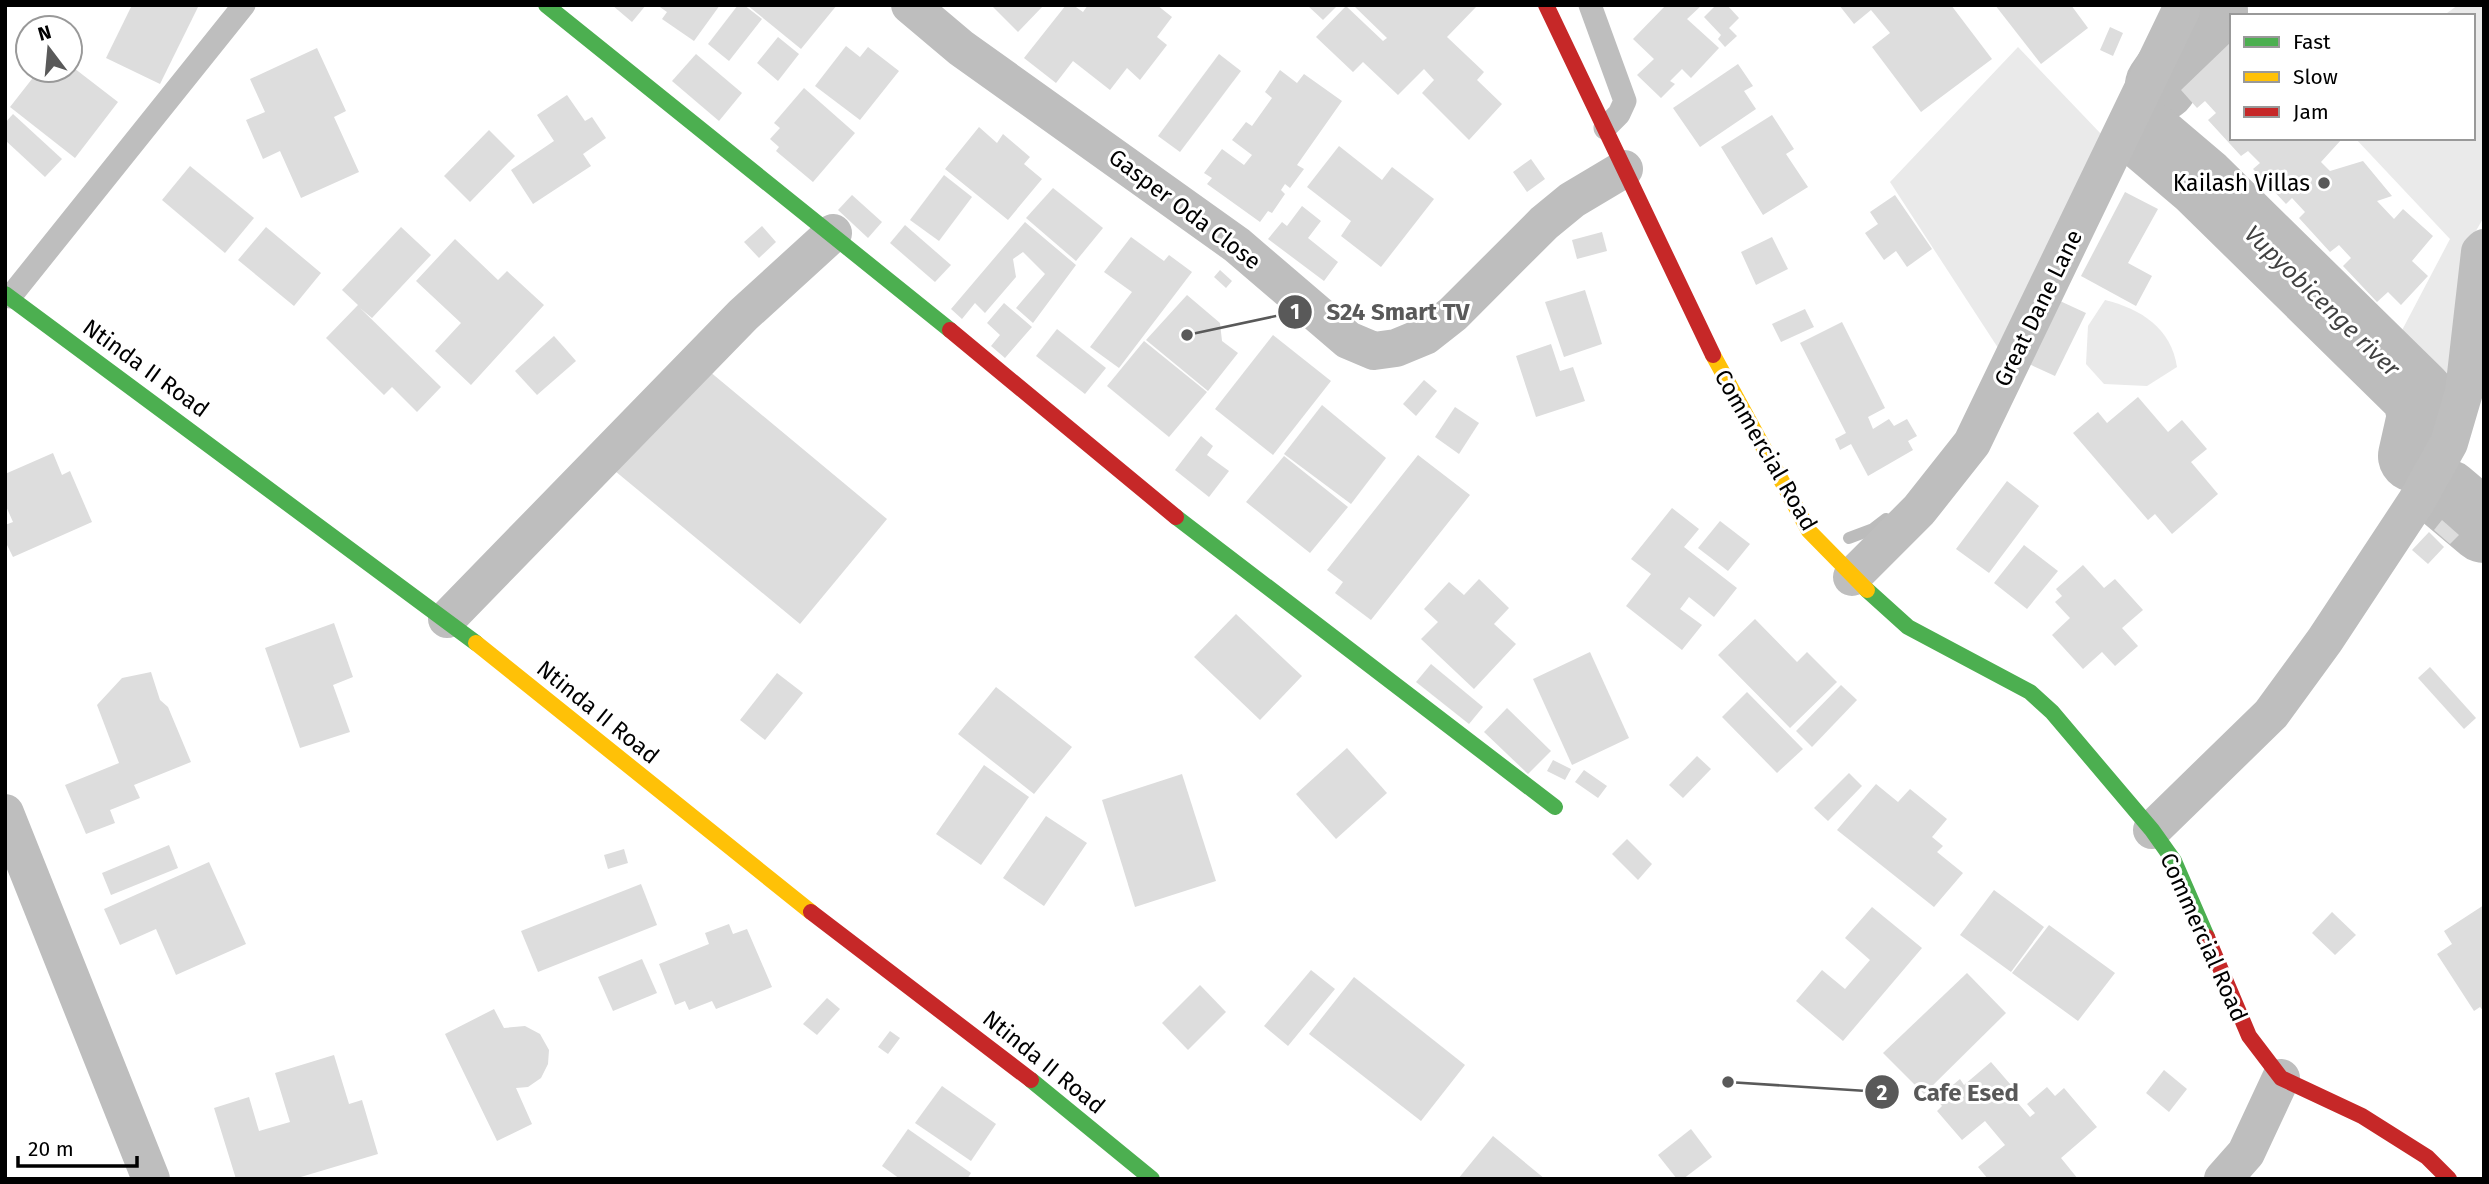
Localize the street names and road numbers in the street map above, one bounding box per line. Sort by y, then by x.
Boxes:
street label: Gasper Oda Close [1104,143,1266,275]
street label: Great Dane Lane [1988,225,2088,391]
street label: Ntinda II Road [77,313,215,423]
street label: Commercial Road [1708,364,1824,536]
street label: Ntinda II Road [531,654,665,770]
street label: Commercial Road [2154,848,2254,1026]
street label: Ntinda II Road [977,1004,1111,1120]

